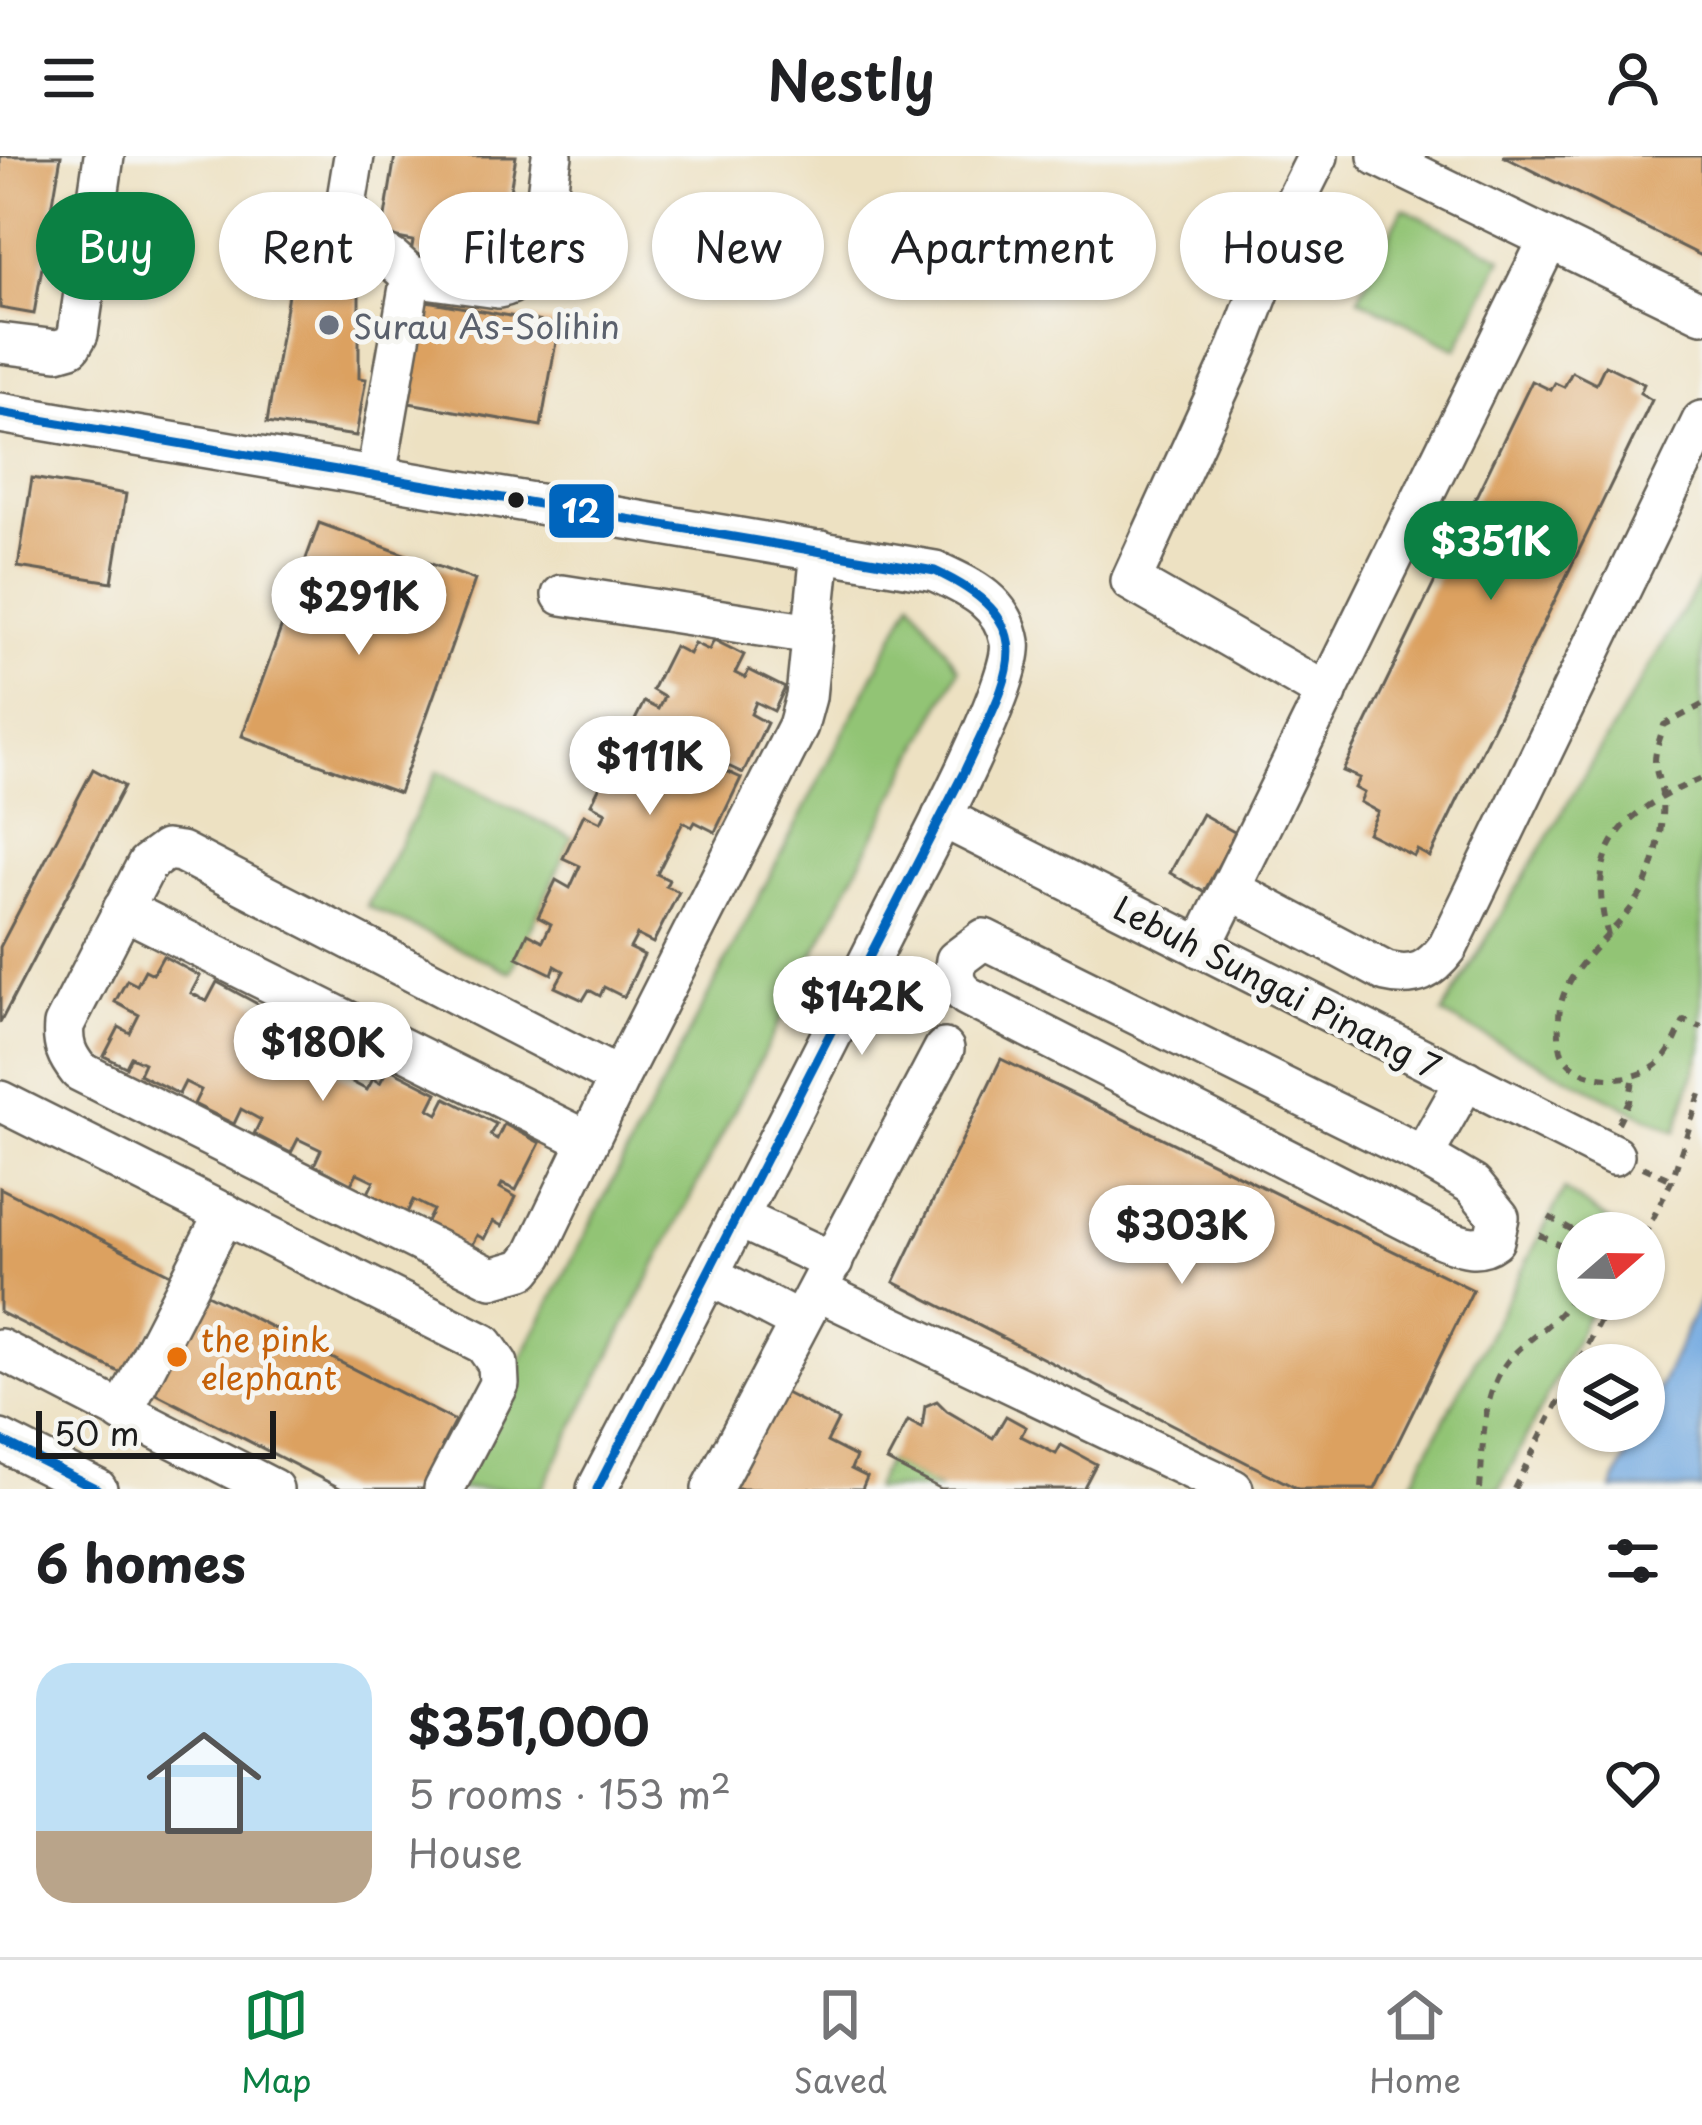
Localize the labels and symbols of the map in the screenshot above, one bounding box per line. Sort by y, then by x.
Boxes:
place label: Surau As-Solihin [353,300,620,350]
marker: Surau As-Solihin [316,312,342,338]
line badge: 12 [547,482,616,540]
text: 12 [562,484,600,534]
unlabelled marker [505,489,527,511]
pin: $351K [1407,501,1575,603]
pin: $291K [275,556,443,658]
pin: $111K [566,716,734,818]
street label: Lebuh Sungai Pinang 7 [1106,882,1450,1090]
pin: $142K [778,956,946,1058]
pin: $180K [239,1002,407,1104]
pin: $303K [1098,1185,1266,1287]
north arrow [1557,1212,1665,1320]
place label: the pink elephant [201,1313,337,1401]
marker: the pink elephant [164,1344,190,1370]
scale bar [36,1405,276,1458]

